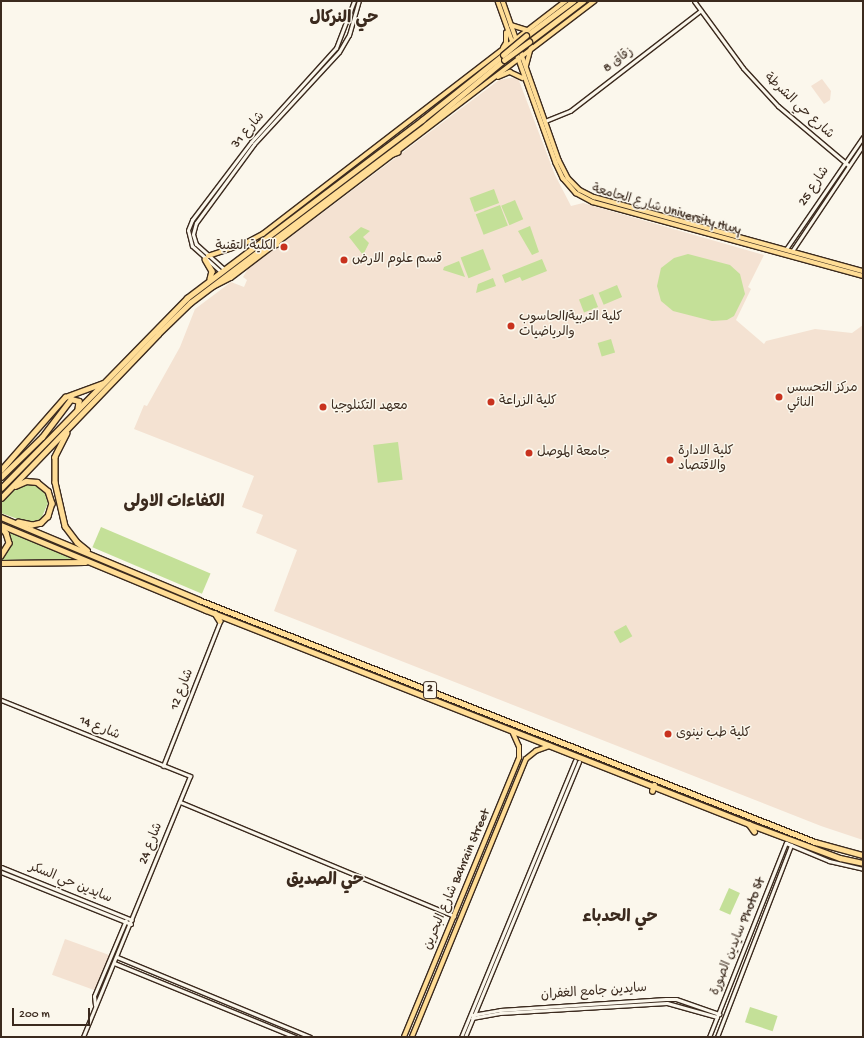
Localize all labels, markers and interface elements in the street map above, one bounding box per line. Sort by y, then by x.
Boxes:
district label: حي النركال [310,10,378,30]
street label: زقاق 8 [601,45,637,77]
street label: شارع حي الشرطة [760,71,836,143]
street label: شارع 31 [229,110,269,152]
street label: شارع 25 [796,164,834,210]
street label: شارع الجامعة University Hwy [590,182,742,240]
place label: الكلية التقنية [215,239,276,255]
marker: الكلية التقنية [279,242,289,252]
place label: قسم علوم الارض [352,252,442,268]
marker: قسم علوم الارض [339,255,349,265]
place label: كلية التربية/الحاسوب والرياضيات [519,311,622,342]
marker: كلية التربية/الحاسوب والرياضيات [506,321,516,331]
place label: مركز التحسس النائي [787,382,857,413]
marker: مركز التحسس النائي [774,392,784,402]
place label: كلية الزراعة [499,394,557,410]
marker: كلية الزراعة [486,397,496,407]
place label: معهد التكنلوجيا [331,399,408,415]
marker: معهد التكنلوجيا [318,402,328,412]
place label: جامعة الموصل [537,445,610,461]
place label: كلية الادارة والاقتصاد [678,445,734,476]
marker: جامعة الموصل [524,448,534,458]
marker: كلية الادارة والاقتصاد [665,455,675,465]
district label: الكفاءات الاولى [124,494,224,514]
street label: شارع 12 [168,667,198,713]
road number: 2 [423,680,437,700]
street label: شارع 14 [76,713,122,745]
place label: كلية طب نينوى [676,726,750,742]
marker: كلية طب نينوى [663,729,673,739]
street label: شارع البحرين Bahrain Street [421,807,495,953]
street label: شارع 24 [137,821,167,867]
street label: سايدين حي السكر [26,860,114,908]
district label: حي الصديق [286,872,364,892]
street label: سايدين الصورة Photo St [708,876,770,998]
district label: حي الحدباء [582,909,658,929]
street label: سايدين جامع الغفران [540,982,648,1004]
scale bar [14,1000,92,1026]
text: 200 m [19,1008,50,1022]

